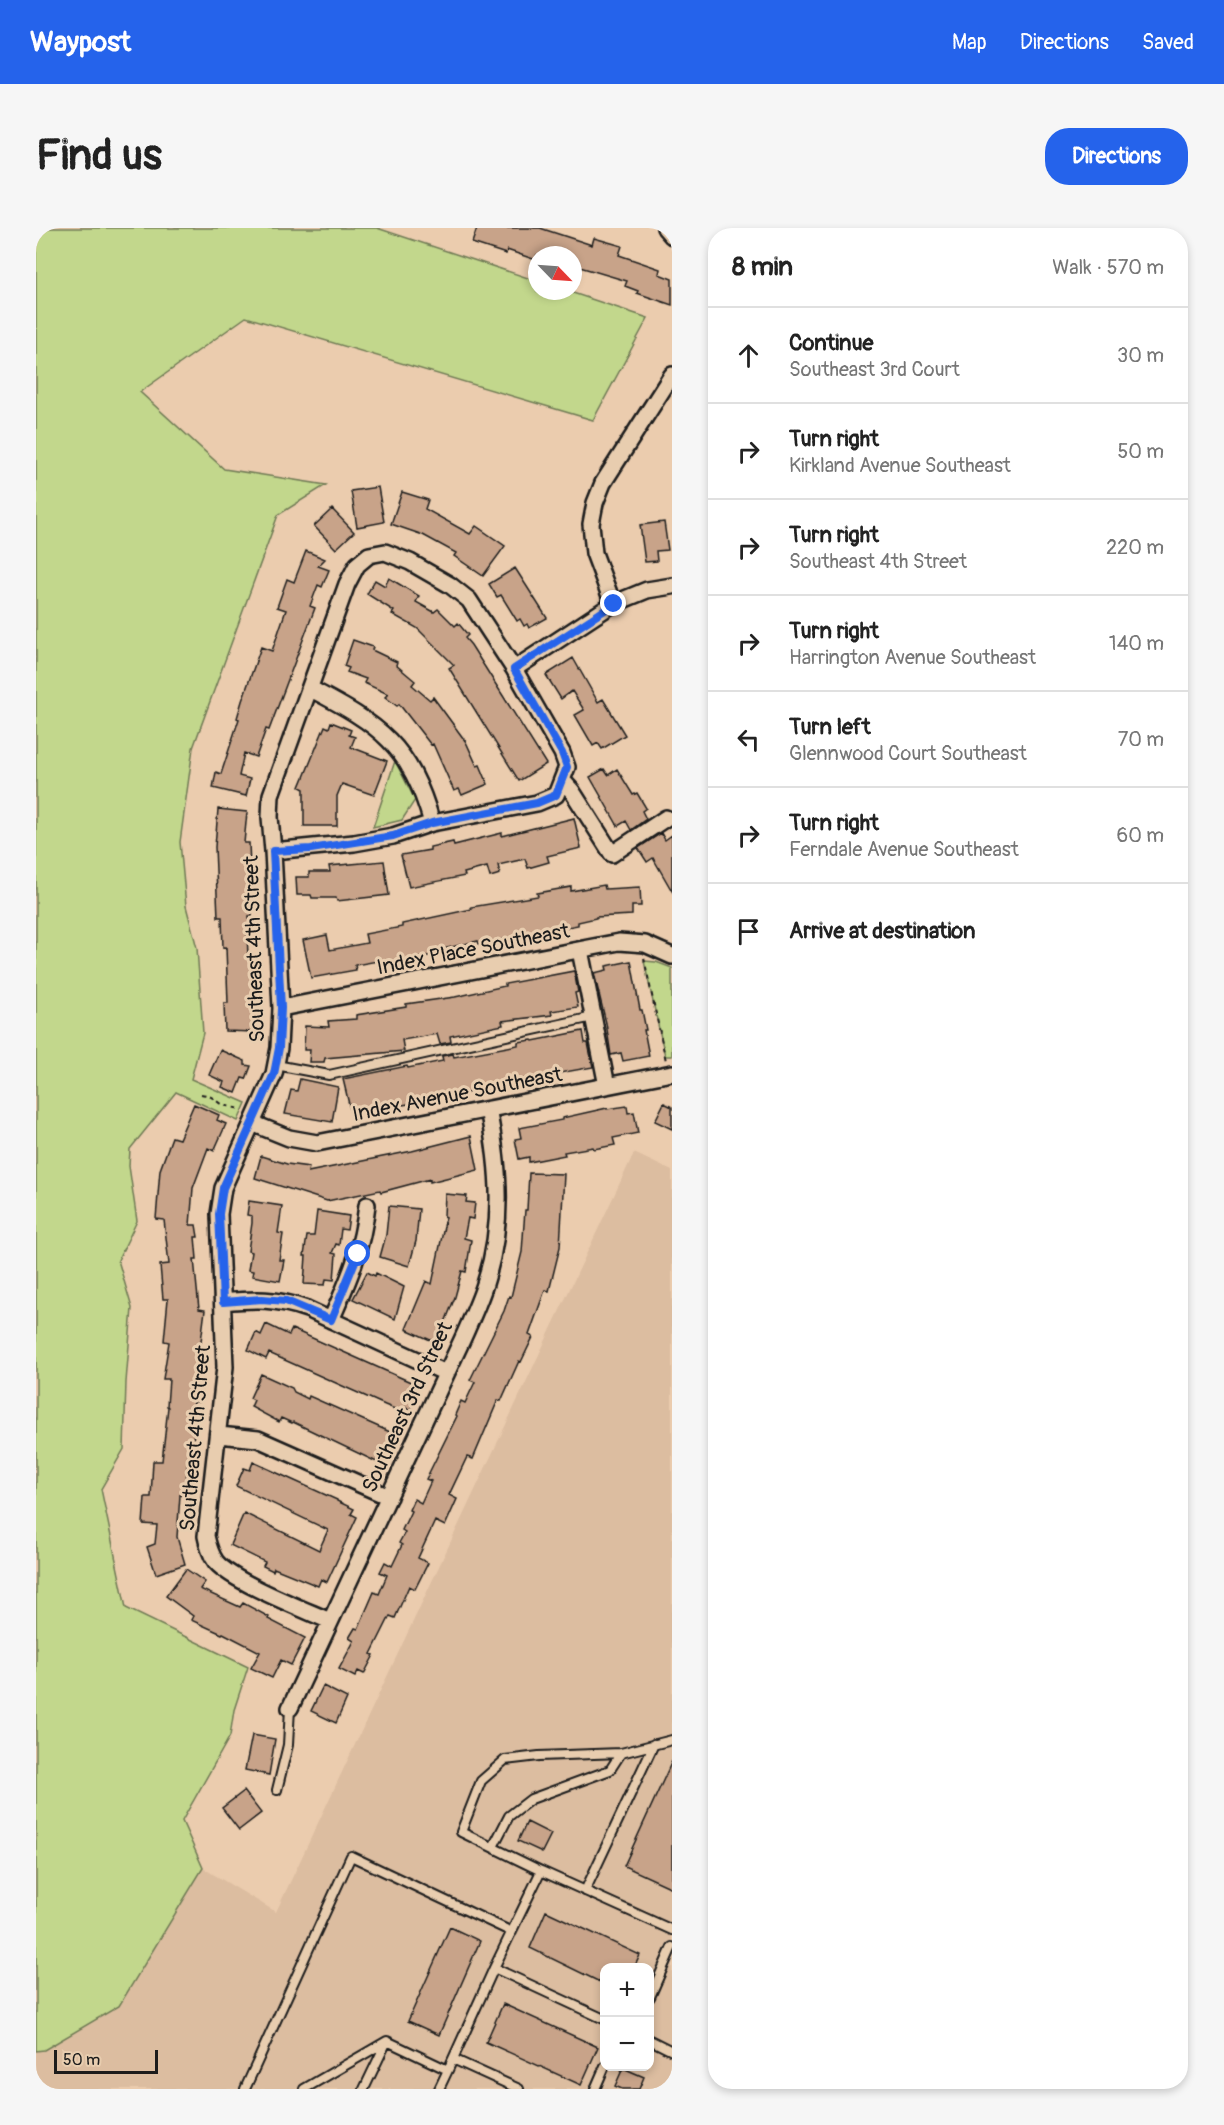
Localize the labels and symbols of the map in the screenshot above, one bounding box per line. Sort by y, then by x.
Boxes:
north arrow [528,246,582,300]
route end [600,590,626,616]
street label: Southeast 4th Street [238,855,271,1043]
street label: Index Place Southeast [374,917,572,981]
street label: Index Avenue Southeast [350,1061,565,1128]
route start [344,1240,370,1266]
street label: Southeast 3rd Street [356,1317,459,1497]
street label: Southeast 4th Street [174,1343,217,1532]
scale bar [54,2047,158,2074]

